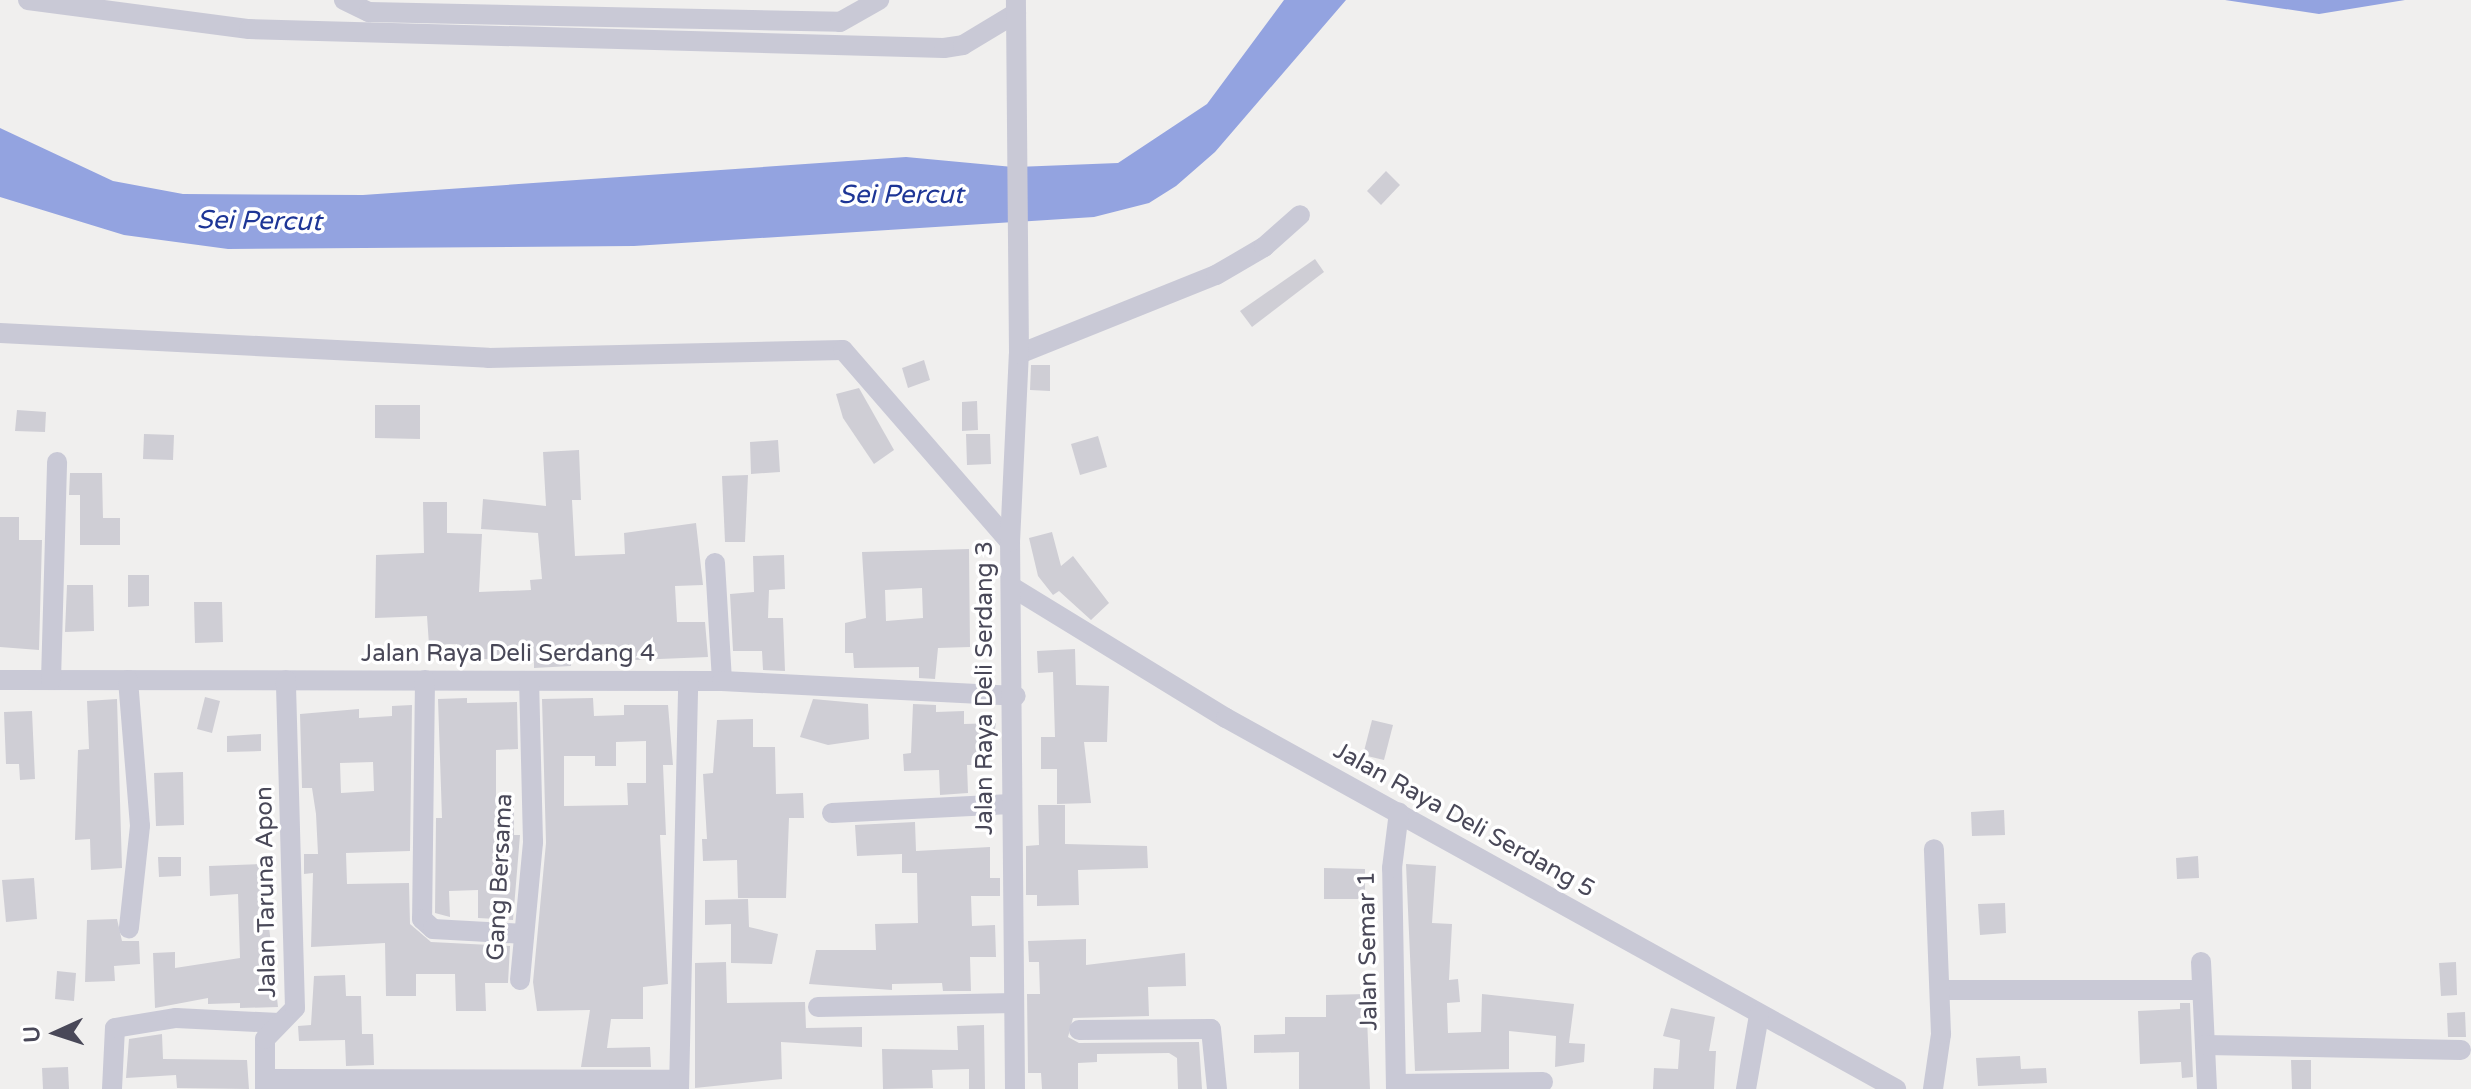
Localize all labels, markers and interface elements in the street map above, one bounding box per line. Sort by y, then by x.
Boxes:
water label: Sei Percut [839,179,963,211]
water label: Sei Percut [196,204,322,238]
street label: Jalan Raya Deli Serdang 3 [971,541,999,835]
street label: Jalan Raya Deli Serdang 4 [361,640,655,668]
street label: Jalan Raya Deli Serdang 5 [1328,736,1600,904]
street label: Jalan Taruna Apon [250,786,282,998]
street label: Gang Bersama [481,793,519,961]
street label: Jalan Semar 1 [1352,871,1384,1031]
north arrow [16,993,96,1073]
text: U [19,1025,45,1043]

